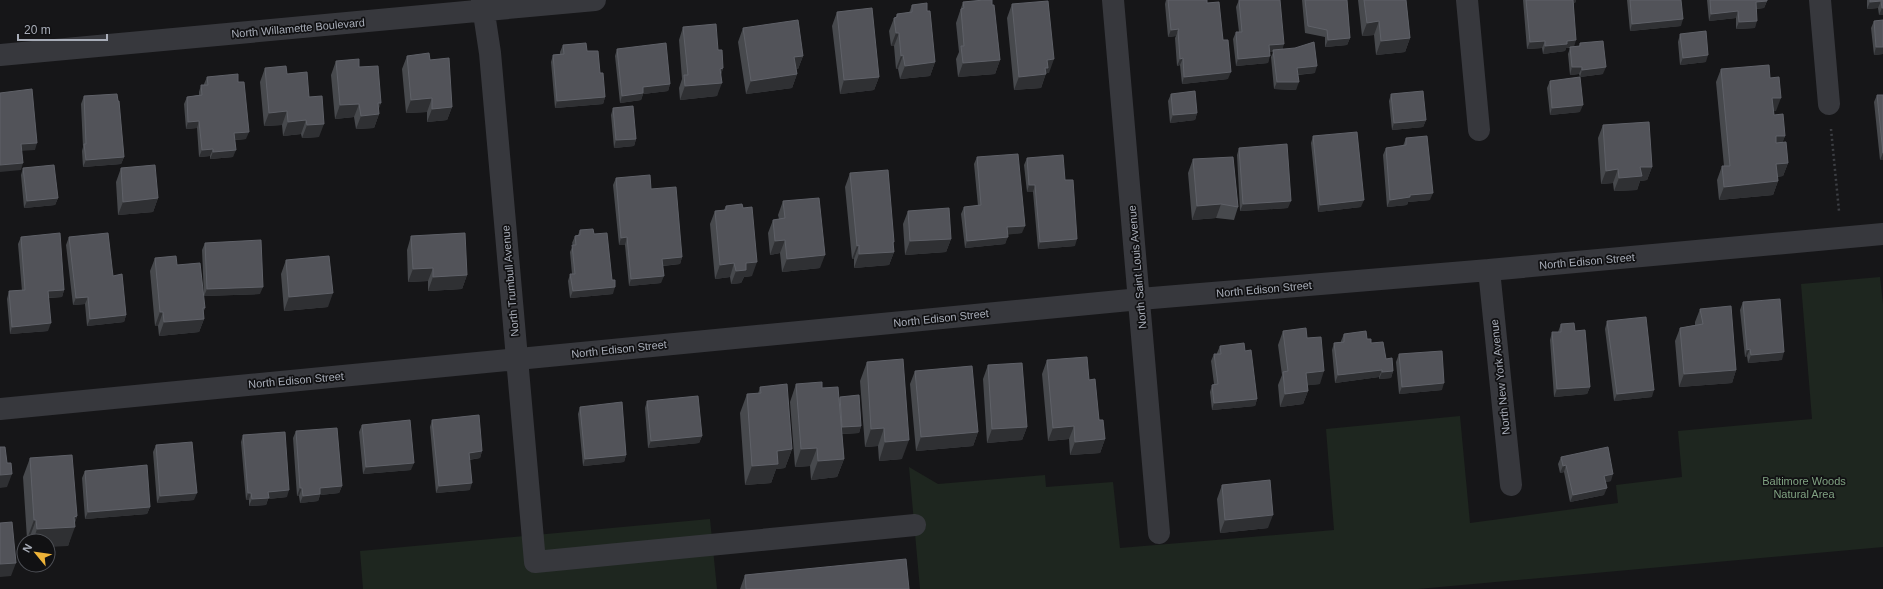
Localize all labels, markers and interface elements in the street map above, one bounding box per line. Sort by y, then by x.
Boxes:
scale bar [18,16,107,42]
street label: North Willamette Boulevard [231,16,365,40]
text: 20 m [24,23,51,37]
street label: North Saint Louis Avenue [1126,205,1148,329]
street label: North Trumbull Avenue [499,225,521,337]
street label: North Edison Street [1539,251,1635,271]
street label: North Edison Street [1216,279,1312,299]
street label: North Edison Street [893,307,989,329]
street label: North New York Avenue [1488,319,1512,435]
street label: North Edison Street [571,338,667,360]
street label: North Edison Street [248,370,344,390]
park label: Baltimore Woods Natural Area [1762,475,1846,500]
north arrow [16,533,56,573]
text: N [20,542,34,555]

